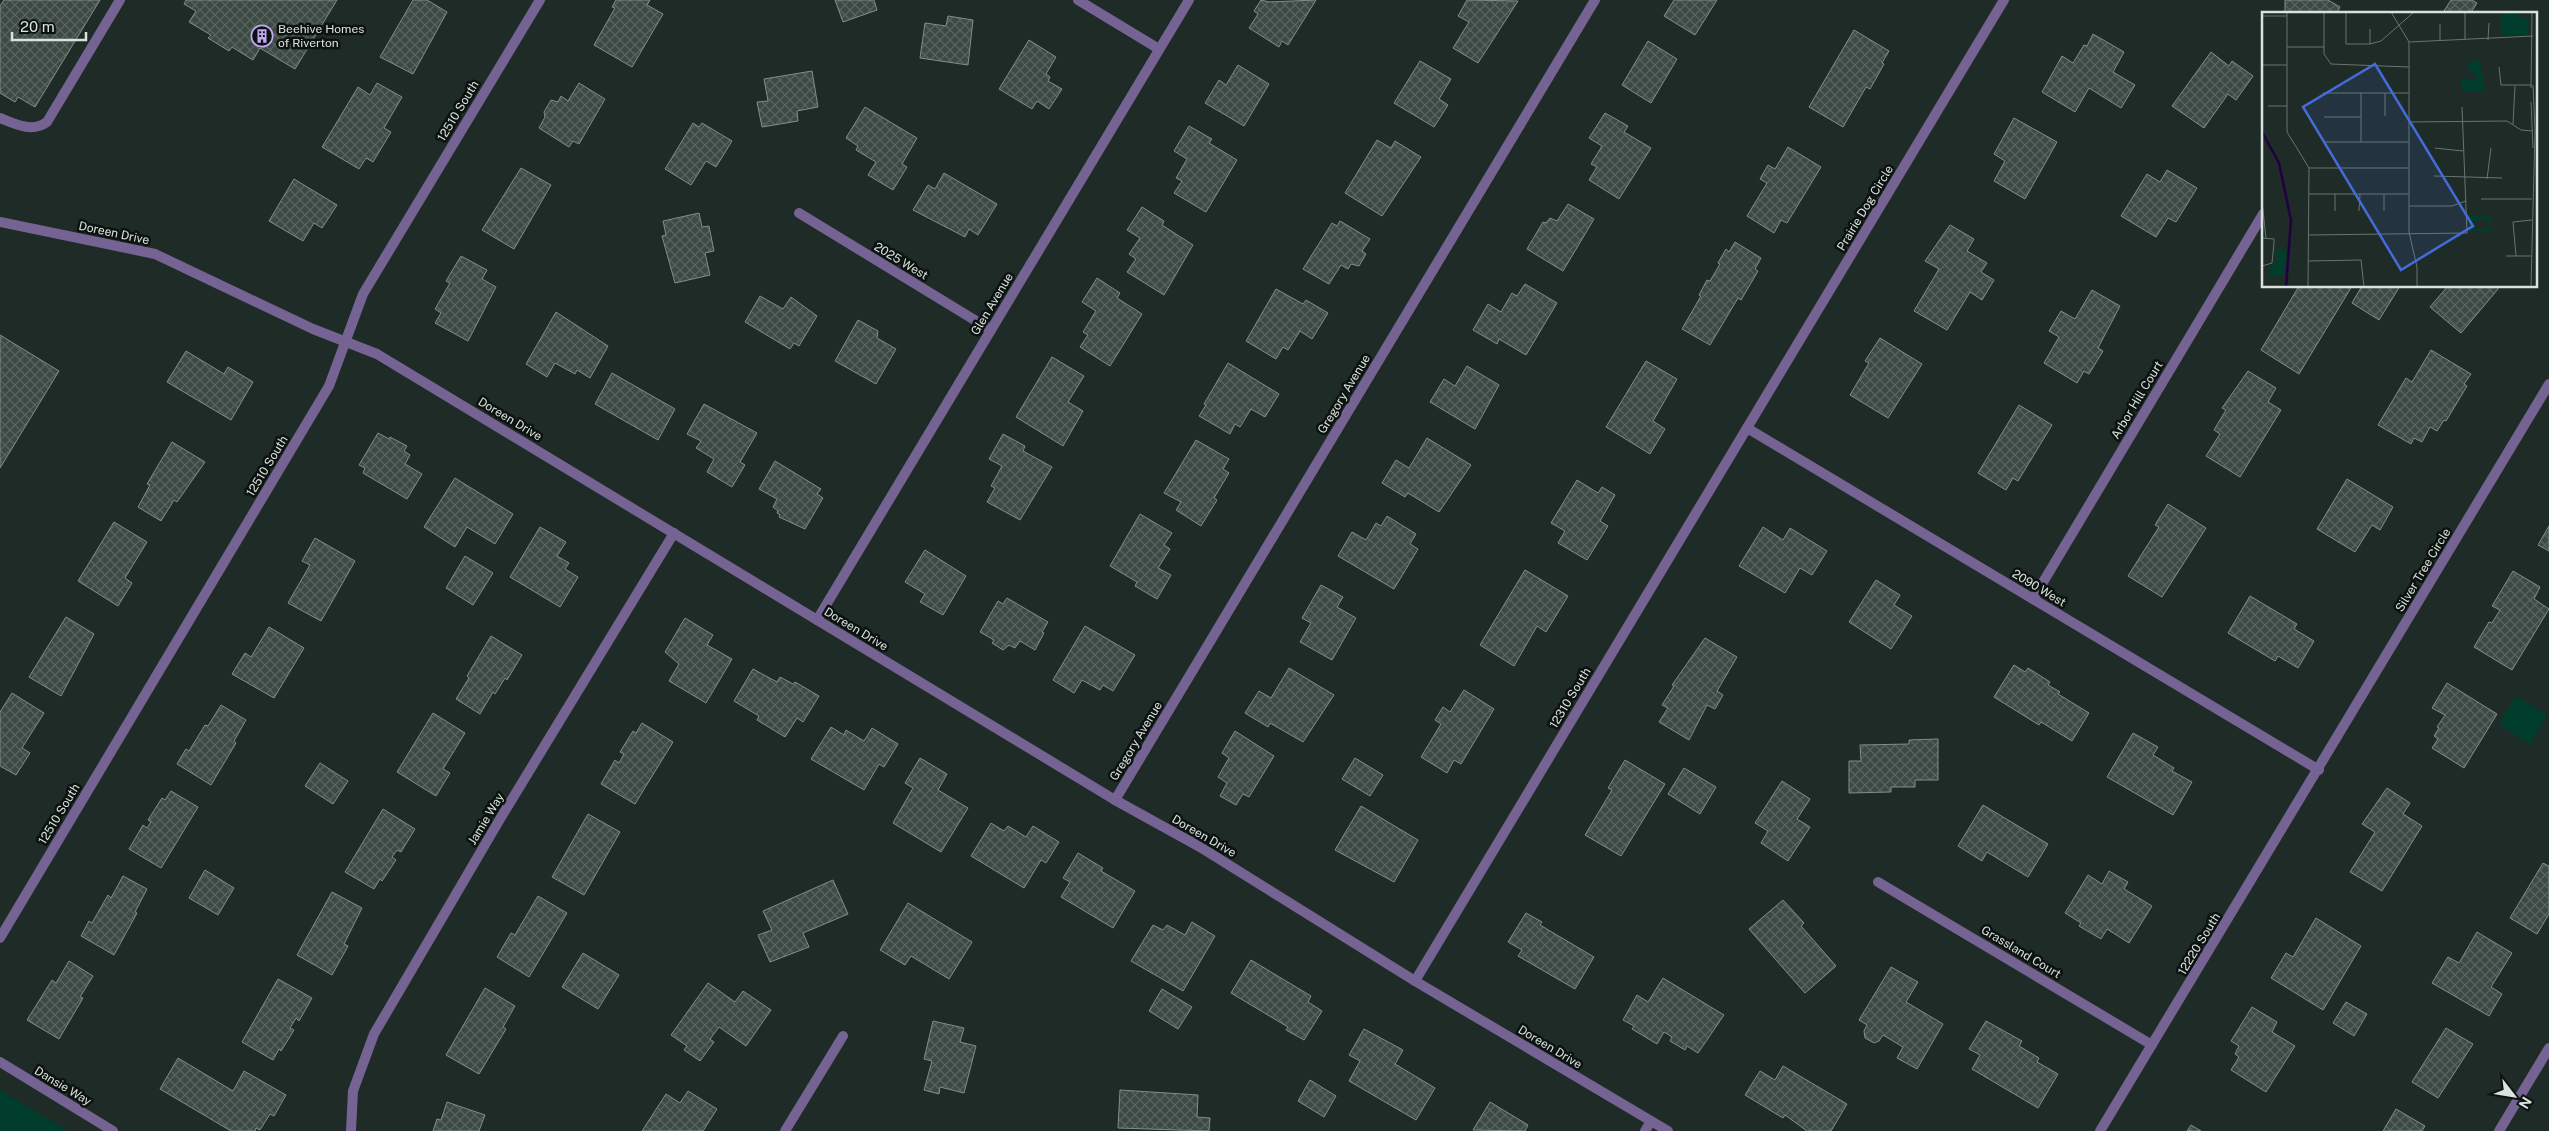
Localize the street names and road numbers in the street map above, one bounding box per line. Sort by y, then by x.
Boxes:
street label: 12510 South [434,78,482,144]
street label: Prairie Dog Circle [1834,163,1896,253]
street label: Doreen Drive [77,219,151,247]
street label: 2025 West [872,239,931,283]
street label: Glen Avenue [968,270,1016,338]
street label: Gregory Avenue [1315,352,1373,436]
street label: Arbor Hill Court [2108,358,2166,441]
street label: Doreen Drive [476,394,545,444]
street label: 12510 South [243,433,291,499]
street label: Silver Tree Circle [2393,525,2454,614]
street label: 2090 West [2010,567,2069,610]
street label: Doreen Drive [822,604,891,654]
street label: 12310 South [1546,665,1594,731]
street label: Gregory Avenue [1107,699,1165,783]
street label: 12510 South [35,781,83,847]
street label: Jamie Way [465,790,507,847]
street label: Doreen Drive [1169,812,1239,860]
street label: 12220 South [2175,910,2223,978]
street label: Grassland Court [1979,923,2064,981]
street label: Doreen Drive [1516,1022,1585,1072]
street label: Dansie Way [32,1064,95,1109]

